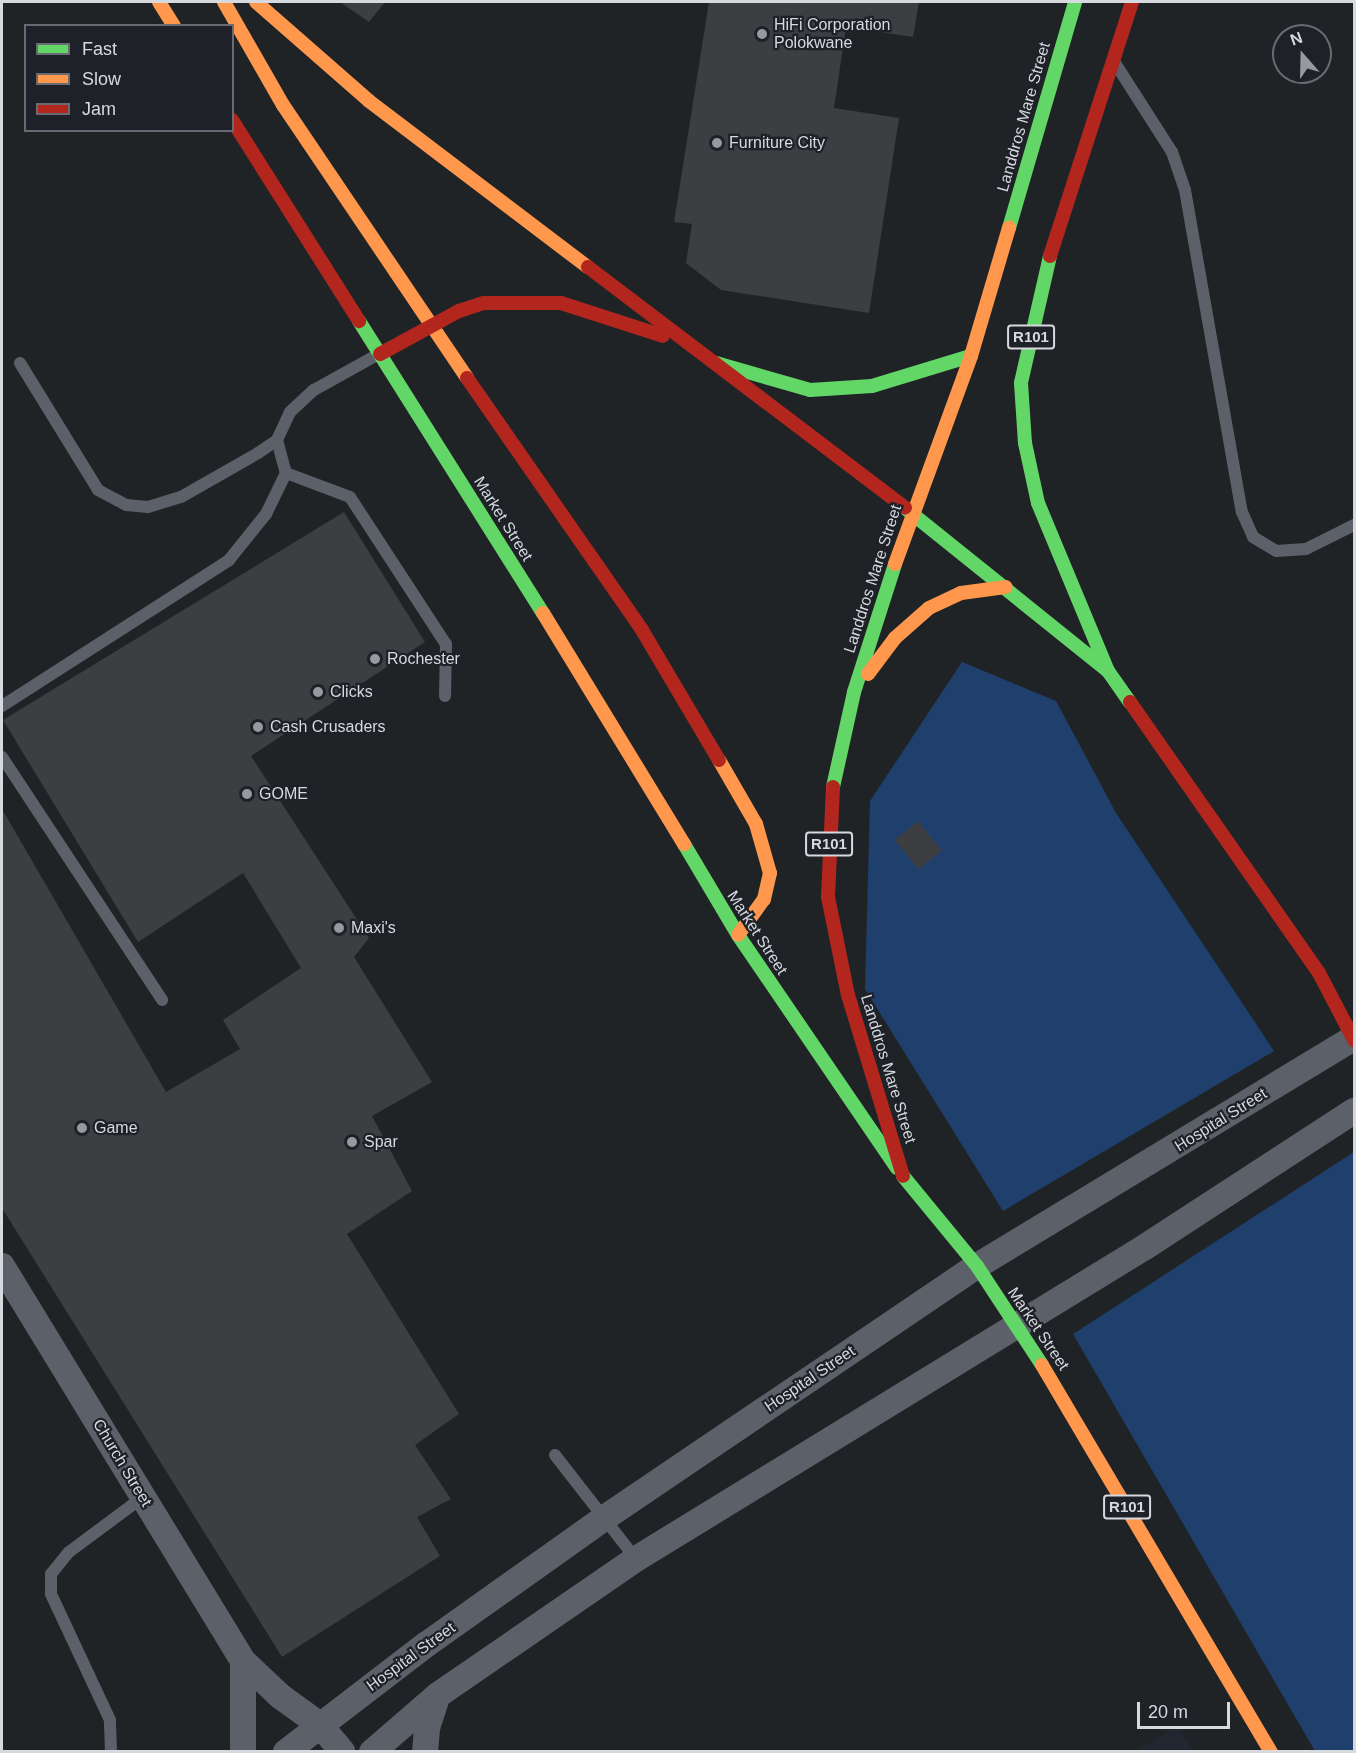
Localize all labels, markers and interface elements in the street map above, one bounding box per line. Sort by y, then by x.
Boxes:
place label: HiFi Corporation Polokwane [774,15,890,53]
legend [24,24,234,132]
north arrow [1272,24,1332,84]
marker: HiFi Corporation Polokwane [755,27,769,41]
text: N [1288,29,1305,48]
text: Fast [82,39,117,59]
street label: Landdros Mare Street [993,40,1055,194]
text: Slow [82,69,121,89]
text: Jam [82,99,116,119]
place label: Furniture City [729,133,825,153]
marker: Furniture City [710,136,724,150]
road number: R101 [1007,325,1055,349]
street label: Market Street [469,473,537,565]
street label: Landdros Mare Street [840,502,906,656]
place label: Rochester [387,649,460,669]
marker: Rochester [368,652,382,666]
place label: Clicks [330,682,373,702]
marker: Clicks [311,685,325,699]
place label: Cash Crusaders [270,717,386,737]
marker: Cash Crusaders [251,720,265,734]
place label: GOME [259,784,308,804]
marker: GOME [240,787,254,801]
road number: R101 [805,832,853,856]
street label: Market Street [723,888,791,978]
place label: Maxi's [351,918,396,938]
marker: Maxi's [332,921,346,935]
street label: Landdros Mare Street [856,992,920,1146]
street label: Hospital Street [1171,1084,1271,1156]
place label: Game [94,1118,138,1138]
marker: Game [75,1121,89,1135]
place label: Spar [364,1132,398,1152]
marker: Spar [345,1135,359,1149]
street label: Market Street [1003,1284,1073,1374]
street label: Hospital Street [761,1342,859,1416]
street label: Church Street [88,1416,156,1510]
road number: R101 [1103,1495,1151,1519]
street label: Hospital Street [363,1618,459,1696]
scale bar [1140,1690,1233,1728]
text: 20 m [1148,1702,1188,1722]

